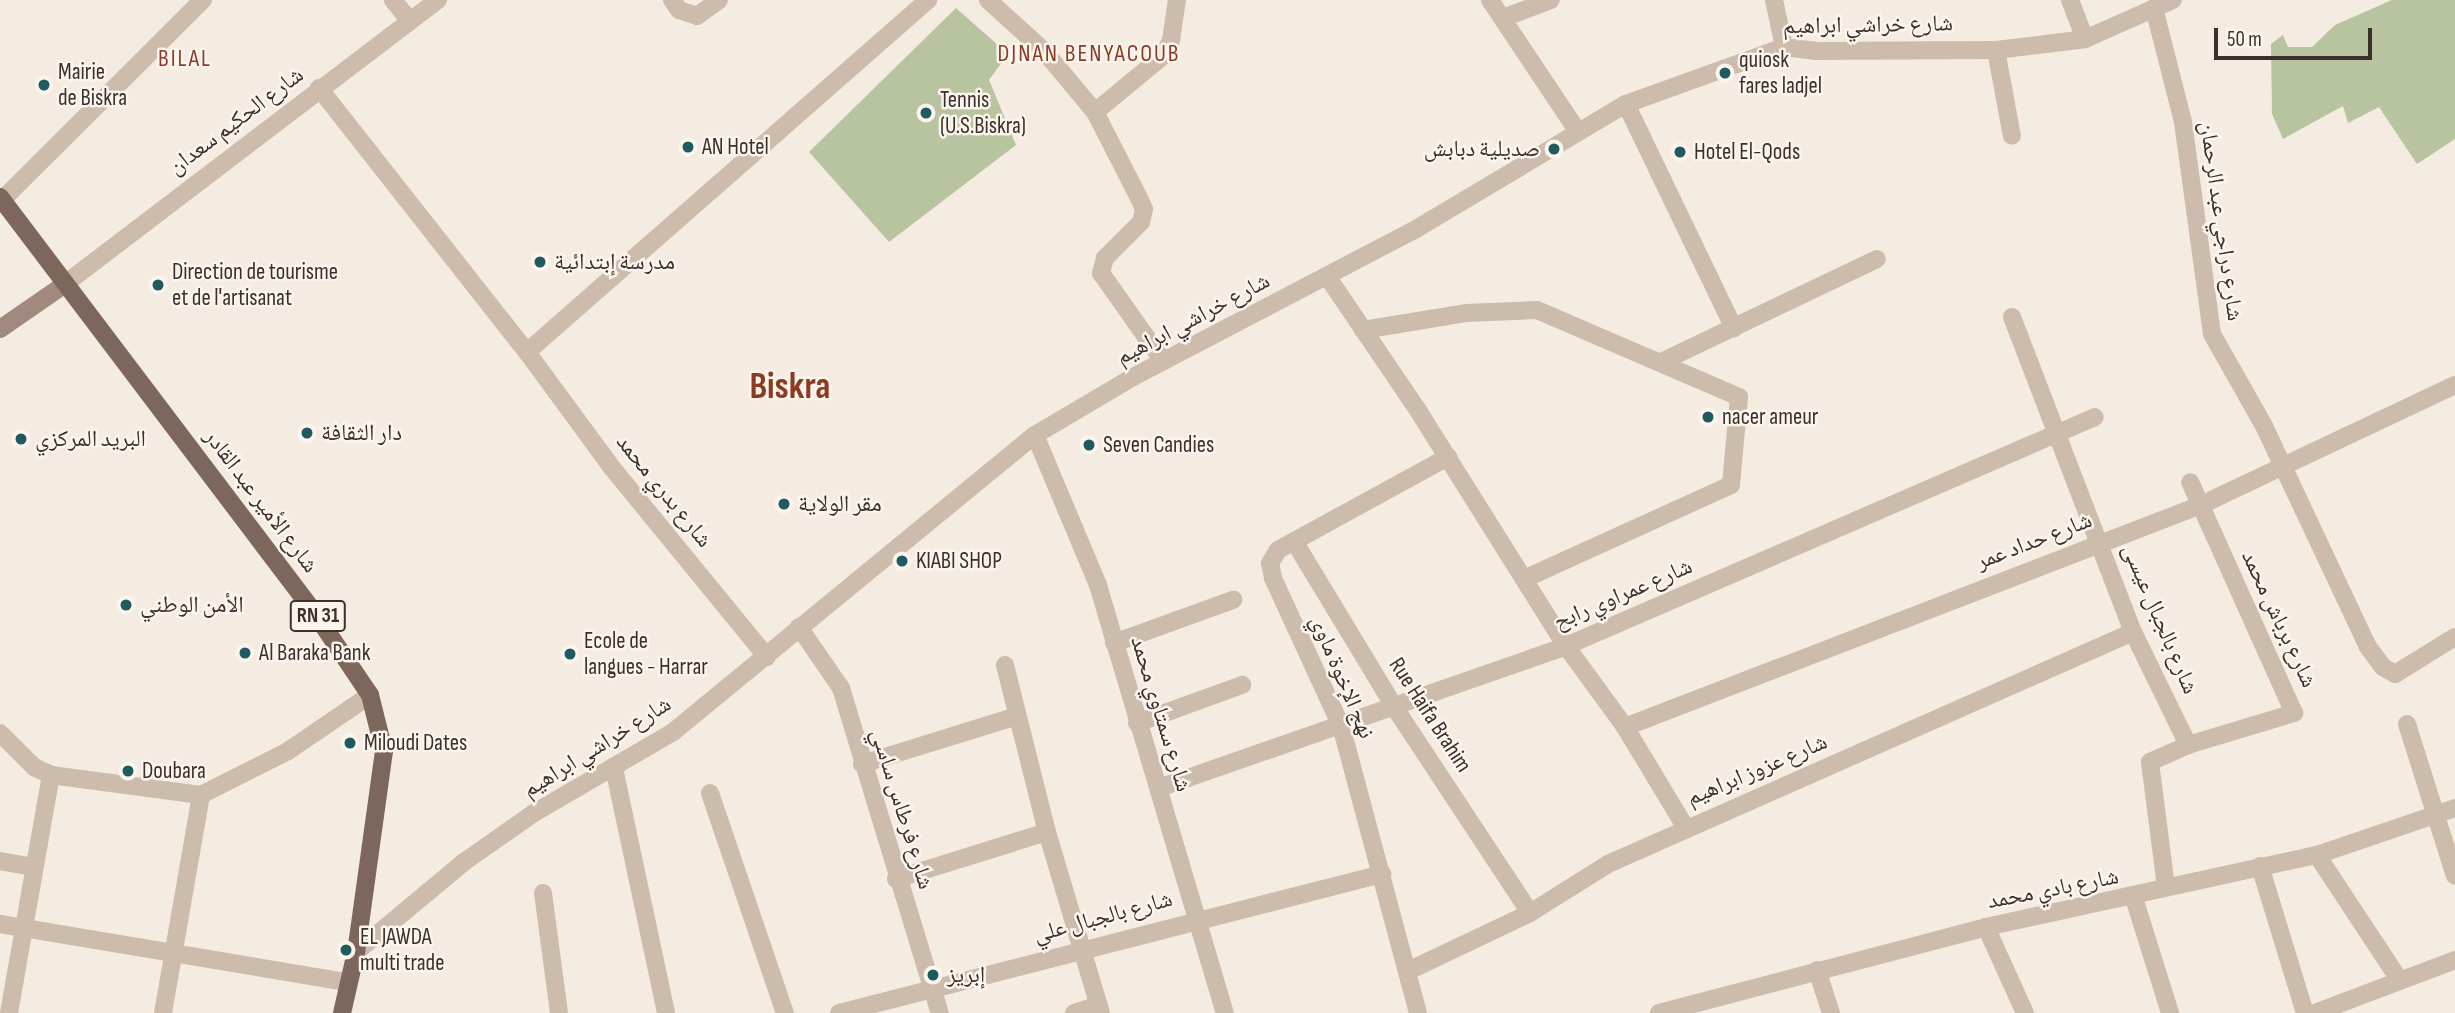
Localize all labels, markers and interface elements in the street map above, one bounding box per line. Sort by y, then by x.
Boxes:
street label: شارع خراشي ابراهيم [1783,10,1953,40]
scale bar [2217,14,2374,58]
text: 50 m [2227,27,2262,52]
district label: DJNAN BENYACOUB [999,40,1179,68]
district label: BILAL [159,45,211,73]
place label: quiosk fares ladjel [1739,46,1822,100]
place label: Mairie de Biskra [58,58,127,112]
street label: شارع الحكيم سعدان [163,61,309,181]
marker: quiosk fares ladjel [1717,65,1733,81]
marker: Mairie de Biskra [36,77,52,93]
place label: Tennis (U.S.Biskra) [940,86,1026,140]
marker: Tennis (U.S.Biskra) [918,105,934,121]
street label: شارع دراجي عبد الرحمان [2193,119,2249,323]
place label: AN Hotel [702,133,769,161]
place label: صديلية دبابش [1424,135,1540,163]
place label: Hotel El-Qods [1694,138,1800,166]
marker: AN Hotel [680,139,696,155]
marker: صديلية دبابش [1546,141,1562,157]
marker: Hotel El-Qods [1672,144,1688,160]
place label: مدرسة إبتدائية [554,248,675,276]
marker: مدرسة إبتدائية [532,254,548,270]
place label: Direction de tourisme et de l'artisanat [172,258,338,312]
street label: شارع خراشي ابراهيم [1111,267,1275,371]
marker: Direction de tourisme et de l'artisanat [150,277,166,293]
district label: Biskra [750,365,830,409]
place label: nacer ameur [1722,403,1818,431]
marker: nacer ameur [1700,409,1716,425]
place label: دار الثقافة [321,419,402,447]
street label: شارع الأمير عبد القادر [198,424,324,578]
place label: البريد المركزي [35,425,146,453]
marker: دار الثقافة [299,425,315,441]
street label: شارع بدري محمد [610,429,718,553]
marker: البريد المركزي [13,431,29,447]
place label: Seven Candies [1103,431,1214,459]
marker: Seven Candies [1081,437,1097,453]
place label: مقر الولاية [798,490,882,518]
marker: مقر الولاية [776,496,792,512]
street label: شارع حداد عمر [1972,506,2096,576]
street label: شارع بالجبال عيسى [2116,540,2204,698]
street label: شارع برباش محمد [2235,546,2323,692]
place label: KIABI SHOP [916,547,1002,575]
street label: شارع عمراوي رابح [1550,552,1696,636]
marker: KIABI SHOP [894,553,910,569]
place label: الأمن الوطني [140,591,244,619]
marker: الأمن الوطني [118,597,134,613]
road number: RN 31 [288,598,348,634]
street label: نهج الإخوة ماوي [1304,611,1380,743]
place label: Ecole de langues - Harrar [584,627,708,681]
street label: شارع سمتاوي محمد [1124,633,1198,795]
place label: Al Baraka Bank [259,639,370,667]
marker: Al Baraka Bank [237,645,253,661]
marker: Ecole de langues - Harrar [562,646,578,662]
street label: Rue Haifa Brahim [1383,653,1477,777]
street label: شارع خراشي ابراهيم [518,690,676,804]
street label: شارع فرطاس ساسي [865,726,939,892]
street label: شارع عزوز ابراهيم [1682,728,1832,812]
place label: Miloudi Dates [364,729,467,757]
marker: Miloudi Dates [342,735,358,751]
place label: Doubara [142,757,206,785]
marker: Doubara [120,763,136,779]
street label: شارع بادي محمد [1985,863,2121,915]
street label: شارع بالجبال علي [1031,885,1175,949]
place label: EL JAWDA multi trade [360,923,445,977]
marker: EL JAWDA multi trade [338,942,354,958]
place label: إبريز [947,961,985,989]
marker: إبريز [925,967,941,983]

